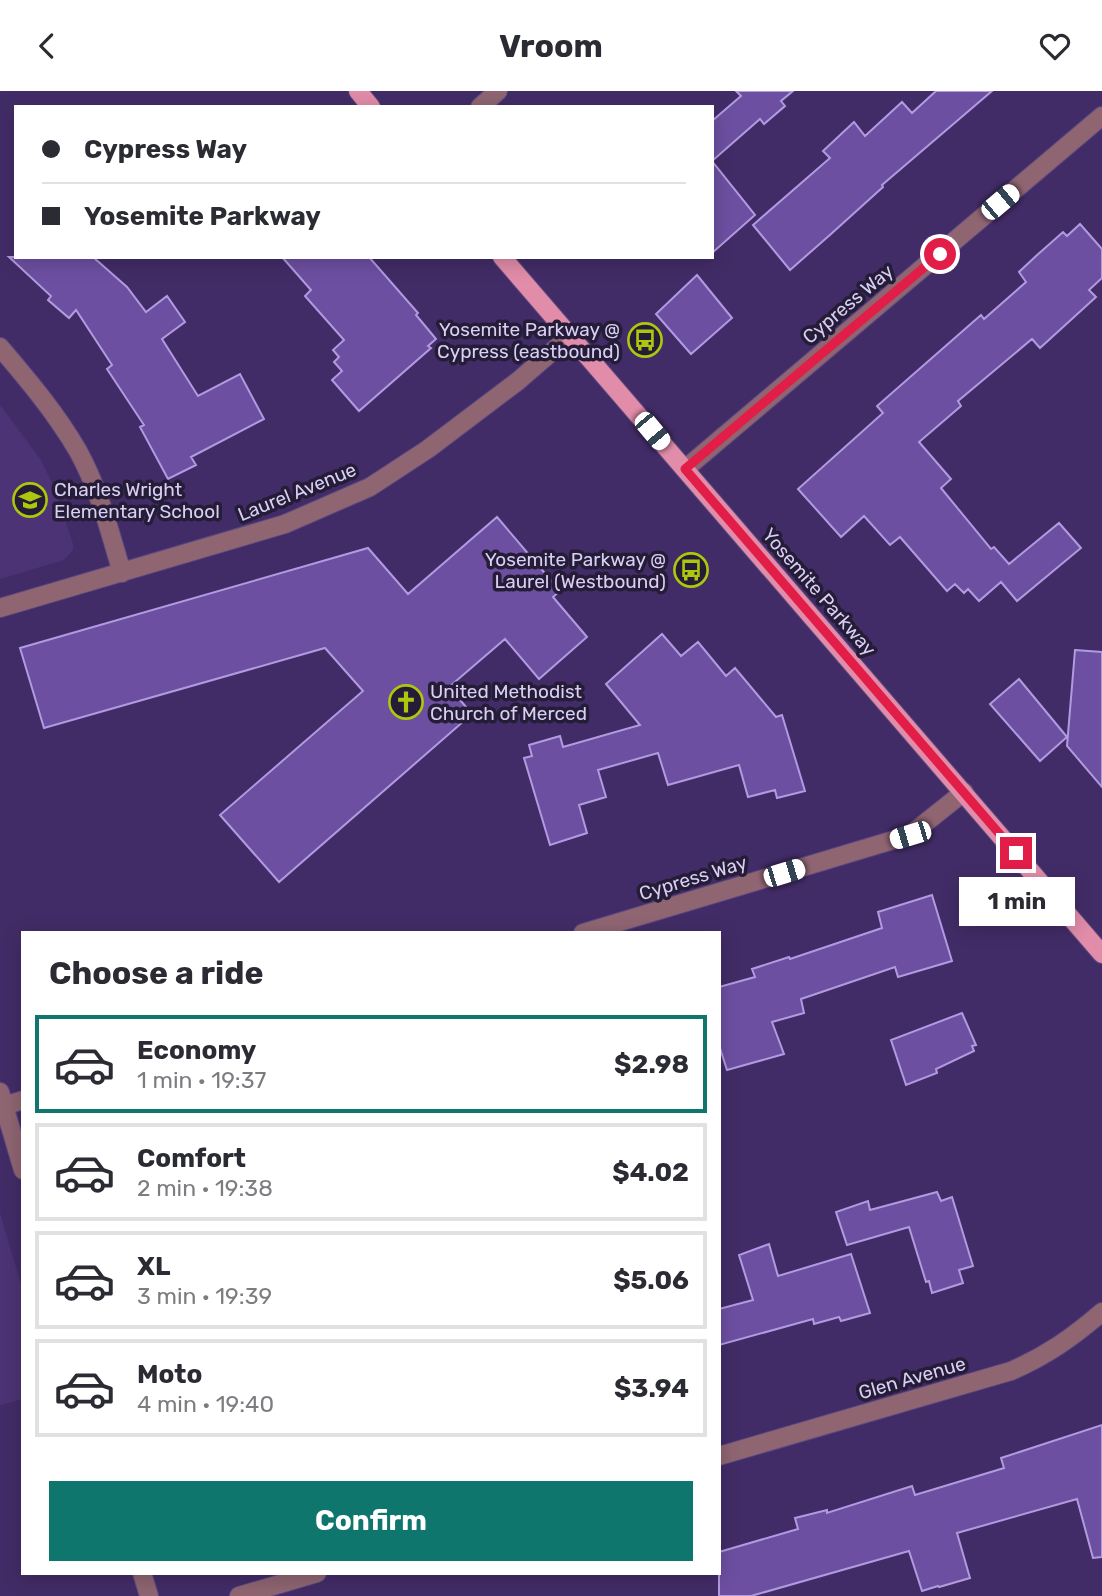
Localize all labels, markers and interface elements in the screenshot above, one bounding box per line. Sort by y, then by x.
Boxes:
icon: back [28,27,66,65]
text: Vroom [499,27,603,65]
icon: heart [1036,27,1074,65]
text: Cypress Way [84,134,247,165]
car [978,180,1023,224]
text: Yosemite Parkway [84,201,321,232]
route start [924,238,956,270]
street label: Cypress Way [798,259,898,349]
place label: Yosemite Parkway @ Cypress (eastbound) [437,318,620,363]
bus stop icon: Yosemite Parkway @ Cypress (eastbound) [626,321,664,359]
car [631,408,674,454]
street label: Laurel Avenue [234,458,360,526]
place label: Charles Wright Elementary School [54,478,220,523]
school or university icon: Charles Wright Elementary School [11,481,49,519]
street label: Yosemite Parkway [757,524,881,660]
place label: Yosemite Parkway @ Laurel (Westbound) [485,548,666,593]
bus stop icon: Yosemite Parkway @ Laurel (Westbound) [672,551,710,589]
place label: United Methodist Church of Merced [430,680,587,725]
church icon: United Methodist Church of Merced [387,683,425,721]
car [887,819,934,851]
route end [1000,837,1032,869]
street label: Cypress Way [636,851,750,905]
car [761,857,808,889]
callout: 1 min [958,877,1074,927]
text: 1 min [988,887,1046,915]
text: Choose a ride [49,954,263,992]
icon: car [53,1033,116,1096]
text: Economy [137,1035,256,1066]
text: $2.98 [614,1049,689,1080]
text: 1 min · 19:37 [137,1066,266,1094]
icon: car [53,1141,116,1204]
text: Comfort [137,1143,246,1174]
text: $4.02 [612,1157,689,1188]
text: 2 min · 19:38 [137,1174,273,1202]
icon: car [53,1249,116,1312]
text: XL [137,1251,170,1282]
text: $5.06 [613,1265,689,1296]
text: 3 min · 19:39 [137,1282,272,1310]
street label: Glen Avenue [856,1352,968,1404]
icon: car [53,1357,116,1420]
text: Moto [137,1359,202,1390]
text: $3.94 [614,1373,689,1404]
text: 4 min · 19:40 [137,1390,274,1418]
button: Confirm [49,1481,693,1561]

